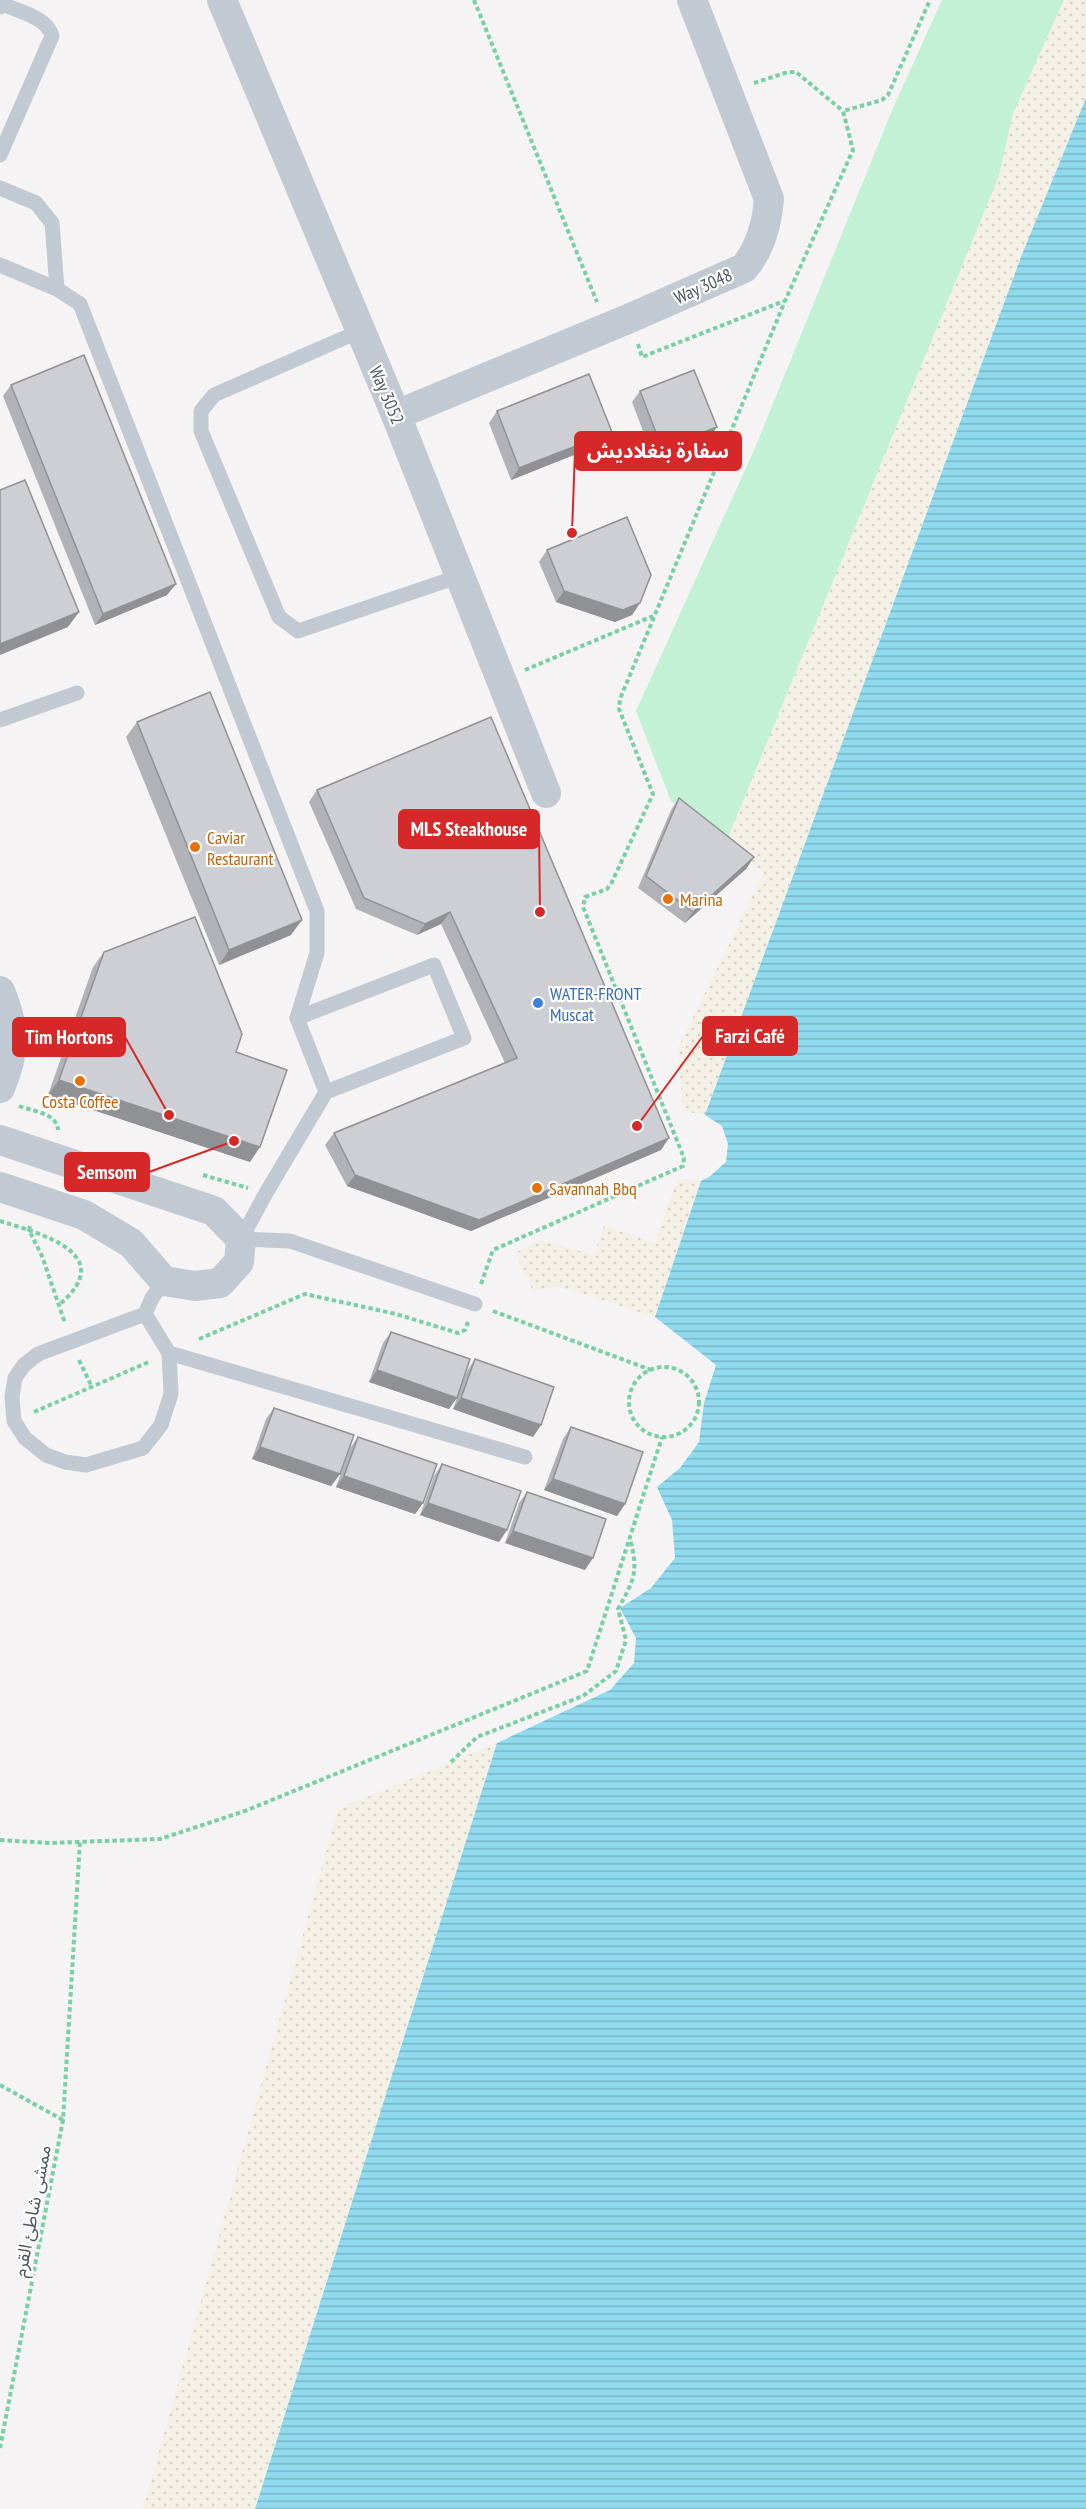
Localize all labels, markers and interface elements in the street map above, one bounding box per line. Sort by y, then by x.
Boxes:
street label: Way 3048 [670,263,736,309]
street label: Way 3052 [364,362,410,428]
callout: سفارة بنغلاديش [575,432,741,470]
text: سفارة بنغلاديش [587,438,729,464]
callout: MLS Steakhouse [399,810,539,848]
text: MLS Steakhouse [411,816,527,842]
place label: Caviar Restaurant [207,826,273,870]
marker: Caviar Restaurant [188,840,202,854]
place label: Marina [680,888,723,911]
marker: Marina [661,892,675,906]
place label: WATER-FRONT Muscat [550,982,641,1026]
marker: WATER-FRONT Muscat [531,996,545,1010]
callout: Farzi Café [703,1017,797,1055]
callout: Tim Hortons [13,1018,125,1056]
text: Farzi Café [715,1023,785,1049]
text: Tim Hortons [25,1024,113,1050]
marker: Costa Coffee [73,1074,87,1088]
place label: Costa Coffee [42,1090,118,1113]
callout: Semsom [65,1153,149,1191]
text: Semsom [77,1159,137,1185]
place label: Savannah Bbq [549,1177,637,1200]
marker: Savannah Bbq [530,1181,544,1195]
street label: ممشى شاطئ القرم [8,2143,59,2279]

